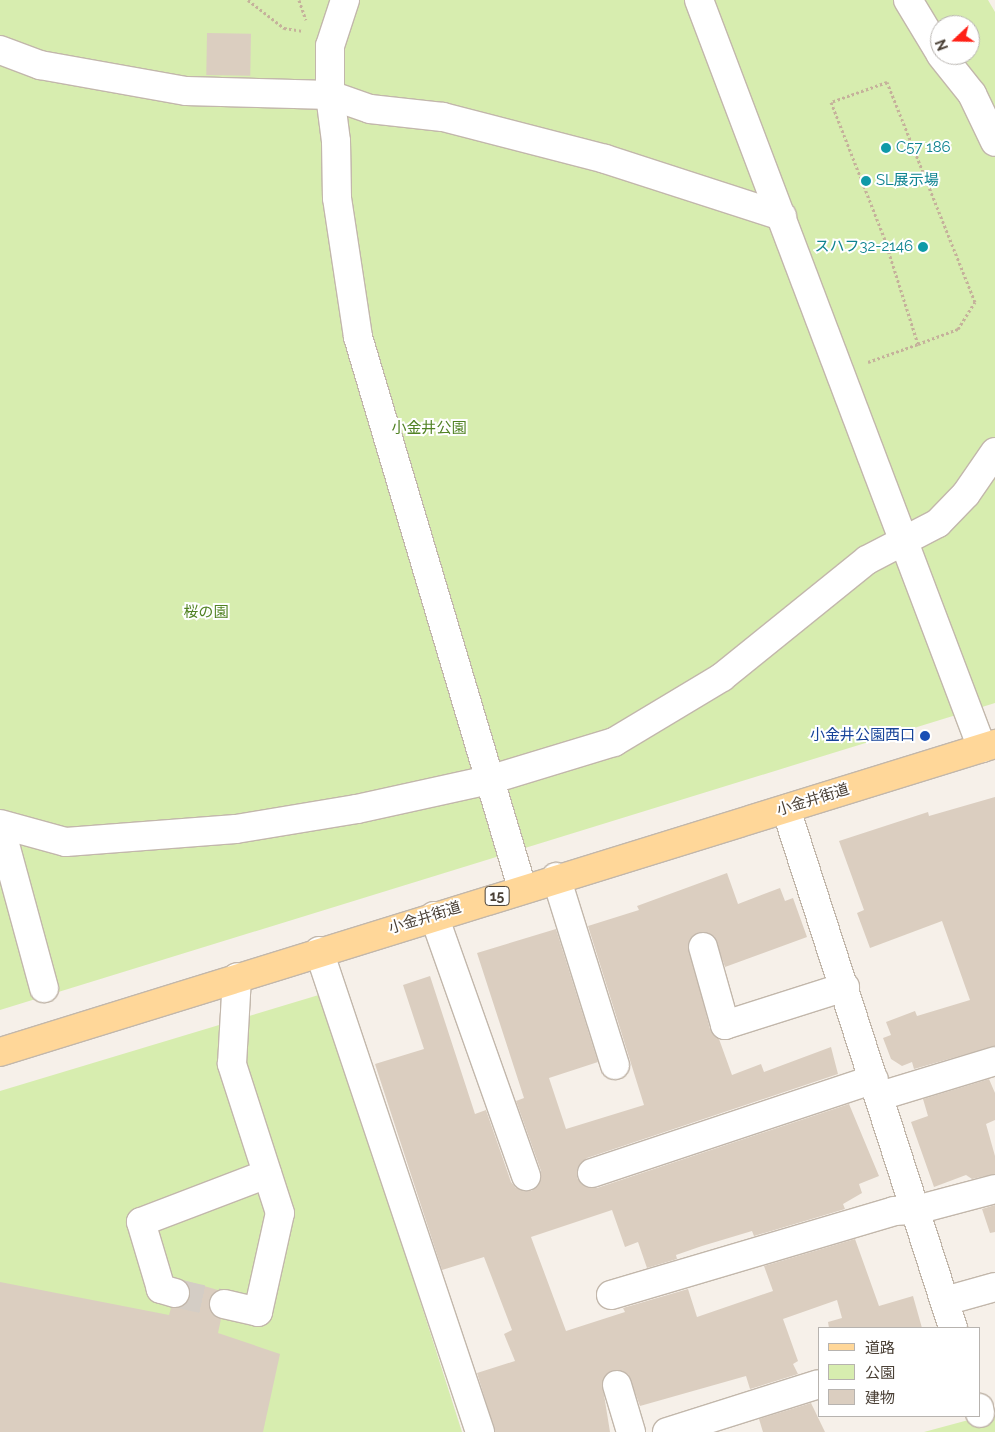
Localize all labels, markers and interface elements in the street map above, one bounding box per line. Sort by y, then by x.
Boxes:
north arrow [930,15,980,65]
text: N [933,37,951,53]
place label: C57 186 [896,139,951,157]
marker: C57 186 [880,142,892,154]
place label: SL展示場 [876,172,939,190]
marker: SL展示場 [860,175,872,187]
place label: スハフ32-2146 [814,238,913,256]
marker: スハフ32-2146 [917,241,929,253]
park label: 小金井公園 [392,420,466,438]
park label: 桜の園 [184,604,228,622]
place label: 小金井公園西口 [810,727,915,745]
marker: 小金井公園西口 [919,730,931,742]
street label: 小金井街道 [775,780,851,820]
road number: 15 [484,884,510,908]
street label: 小金井街道 [387,898,463,938]
legend [818,1327,980,1417]
text: 道路 [865,1339,895,1357]
text: 公園 [865,1364,895,1382]
text: 建物 [865,1389,895,1407]

